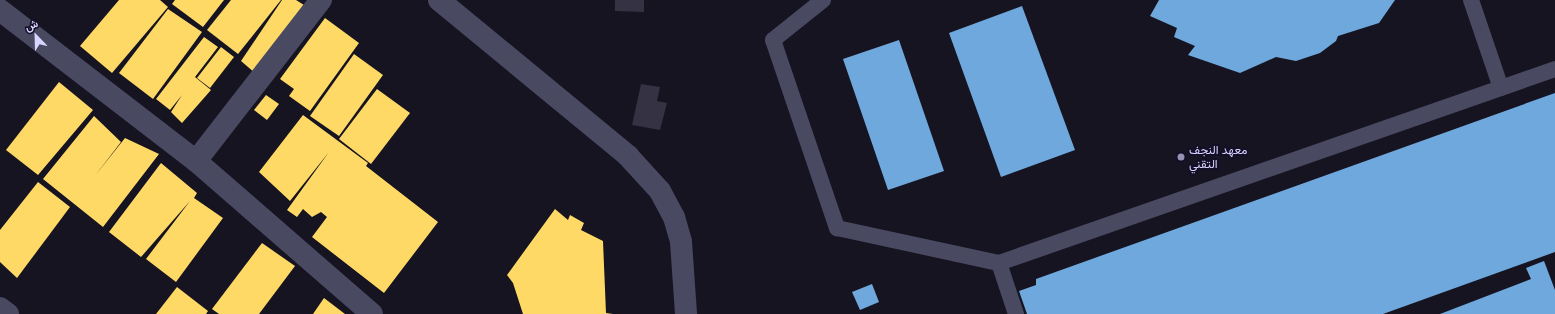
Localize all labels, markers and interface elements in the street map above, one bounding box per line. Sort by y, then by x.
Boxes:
text: ش [22,15,41,35]
north arrow [16,16,56,56]
place label: معهد النجف التقني [1189,143,1247,171]
marker: معهد النجف التقني [1176,152,1186,162]

